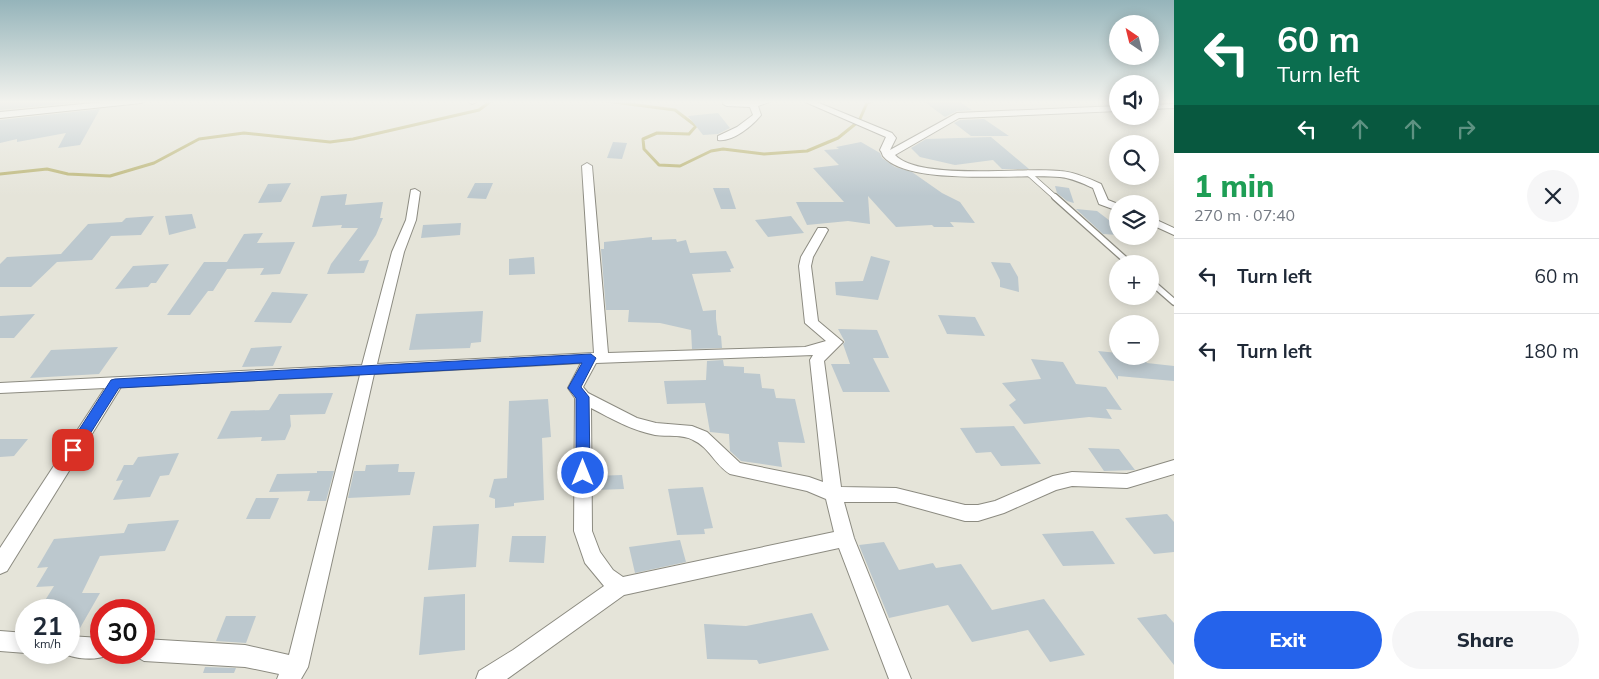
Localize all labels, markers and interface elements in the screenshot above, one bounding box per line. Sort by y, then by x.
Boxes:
north arrow [1109,15,1159,65]
map controls [1109,15,1159,365]
text: 60 m [1277,17,1360,61]
icon: left [1194,20,1259,85]
text: Turn left [1277,60,1360,88]
button: sound [1109,75,1159,125]
icon: left [1293,115,1321,143]
icon: ahead [1346,115,1374,143]
icon: ahead [1399,115,1427,143]
icon: right [1452,115,1480,143]
button: search [1109,135,1159,185]
text: 1 min [1194,167,1274,205]
button: close [1527,170,1579,222]
button: layers [1109,195,1159,245]
text: 270 m · 07:40 [1194,205,1295,225]
button: + [1109,255,1159,305]
icon: left [1194,262,1222,290]
text: Turn left [1237,264,1312,288]
text: 60 m [1535,264,1579,288]
button: − [1109,315,1159,365]
icon: left [1194,337,1222,365]
text: Turn left [1237,339,1312,363]
text: 180 m [1523,339,1579,363]
pin [52,429,94,471]
icon: arrive [59,436,87,464]
position arrow [556,446,608,498]
speed limit sign: 30 [90,599,155,664]
text: 21 [32,610,63,641]
button: Exit [1194,611,1382,669]
button: Share [1392,611,1579,669]
text: km/h [34,636,61,651]

